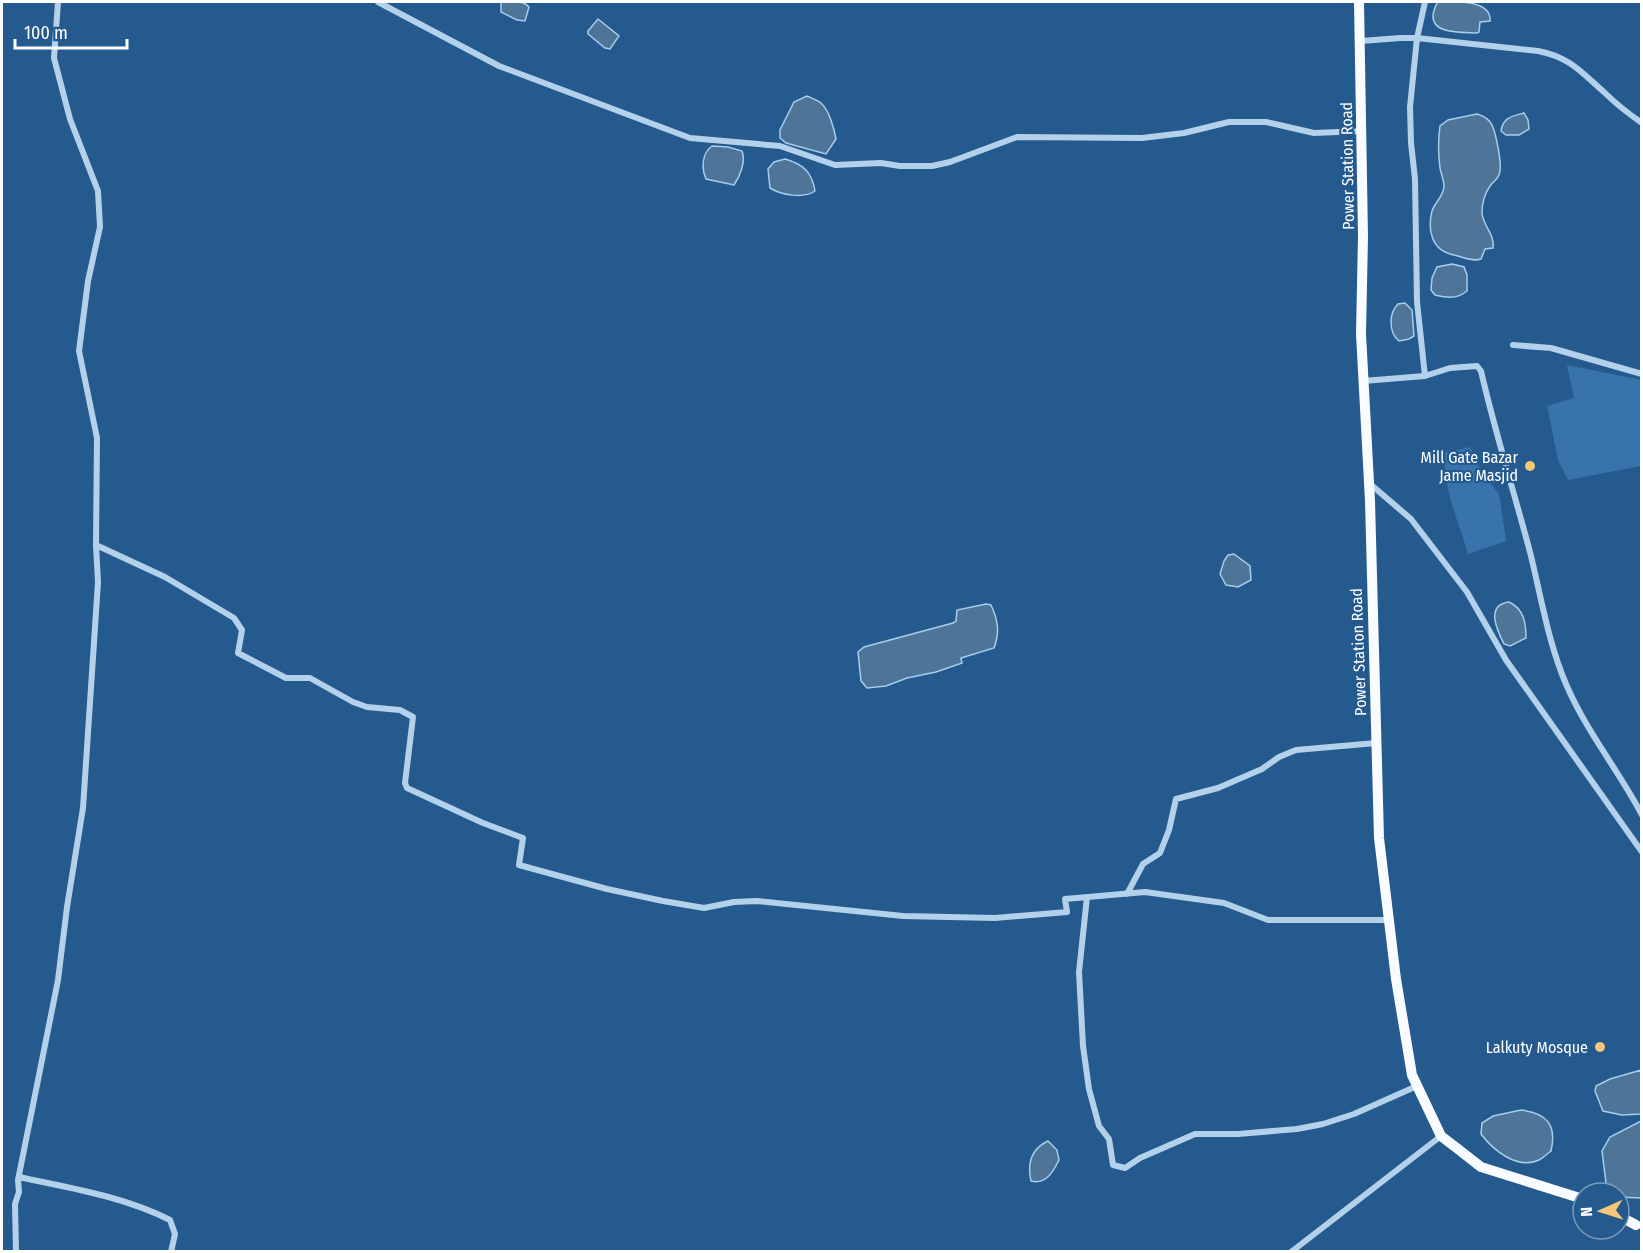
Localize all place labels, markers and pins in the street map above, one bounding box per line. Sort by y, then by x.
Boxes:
place label: Mill Gate Bazar Jame Masjid [1421,448,1518,485]
marker: Mill Gate Bazar Jame Masjid [1523,459,1537,473]
place label: Lalkuty Mosque [1486,1038,1588,1057]
marker: Lalkuty Mosque [1593,1040,1607,1054]

